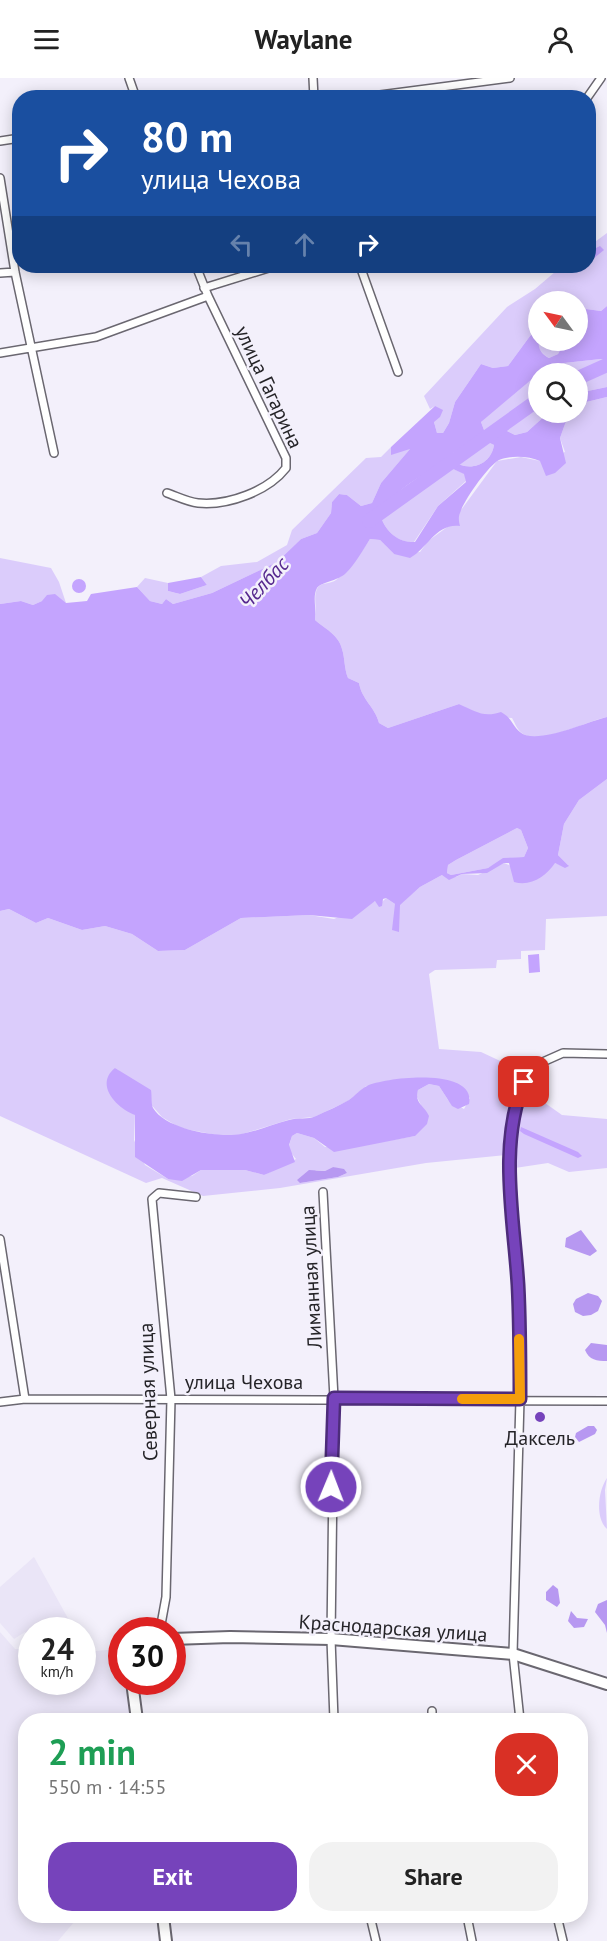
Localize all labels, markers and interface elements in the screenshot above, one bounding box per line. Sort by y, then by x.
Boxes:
text: Waylane [254,22,353,56]
icon: menu [30,23,63,56]
icon: person [544,23,577,56]
text: 80 m [141,109,233,164]
icon: right [42,114,120,192]
text: улица Чехова [141,162,301,196]
icon: left [225,228,258,261]
icon: ahead [288,228,321,261]
icon: right [351,228,384,261]
north arrow [528,291,588,351]
map controls [528,291,588,423]
street label: улица Гагарина [229,321,309,453]
button: search [528,363,588,423]
water label: Челбас [233,550,295,614]
pin [498,1056,549,1107]
icon: arrive [507,1065,540,1098]
street label: Лиманная улица [294,1205,328,1350]
street label: Северная улица [133,1322,163,1462]
street label: улица Чехова [185,1369,303,1395]
marker: Даксель [533,1410,547,1424]
place label: Даксель [505,1425,575,1451]
position arrow [299,1455,363,1519]
street label: Краснодарская улица [298,1608,488,1648]
speed limit sign: 30 [108,1617,186,1695]
text: 24 [40,1629,74,1668]
text: km/h [41,1662,73,1681]
text: 2 min [48,1728,136,1775]
button: close [495,1733,558,1796]
text: 550 m · 14:55 [48,1774,166,1800]
button: Exit [48,1842,297,1911]
button: Share [309,1842,558,1911]

